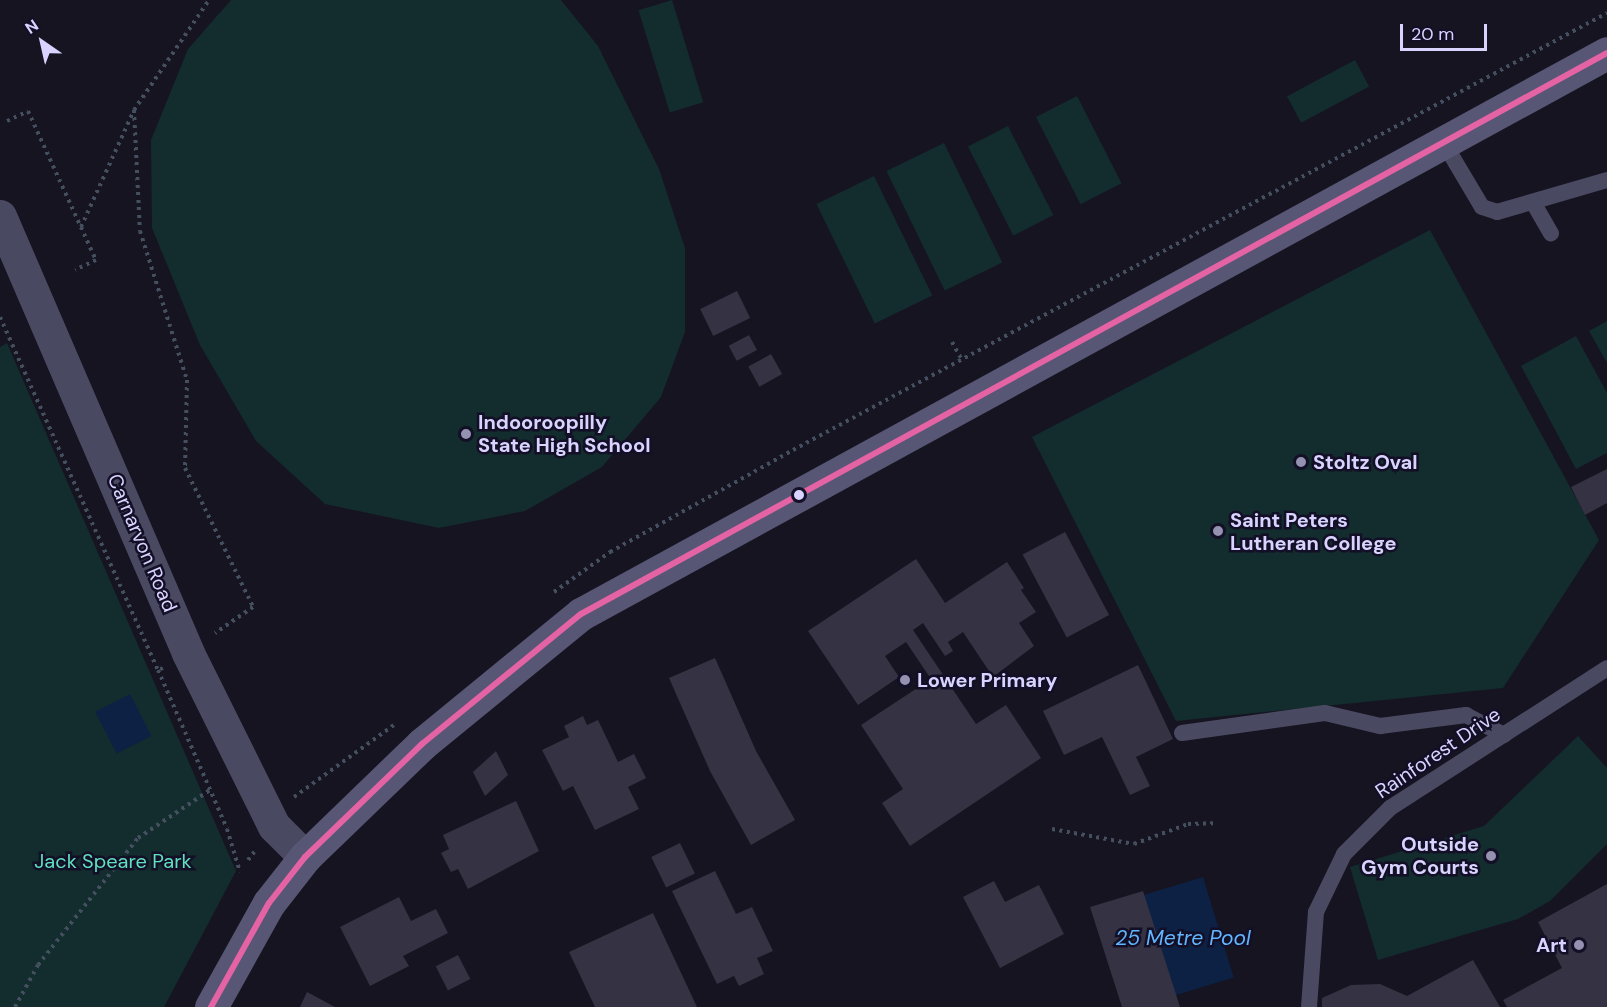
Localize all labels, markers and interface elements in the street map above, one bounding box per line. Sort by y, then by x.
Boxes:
north arrow [12,12,72,72]
scale bar [1403,12,1490,50]
text: N [21,15,42,39]
text: 20 m [1411,22,1454,46]
place label: Indooroopilly State High School [478,410,651,457]
marker: Indooroopilly State High School [459,427,473,441]
place label: Stoltz Oval [1313,450,1418,474]
marker: Stoltz Oval [1294,455,1308,469]
street label: Carnarvon Road [102,470,182,616]
unlabelled marker [793,489,805,501]
place label: Saint Peters Lutheran College [1230,508,1396,555]
marker: Saint Peters Lutheran College [1211,524,1225,538]
place label: Lower Primary [917,668,1057,692]
marker: Lower Primary [898,673,912,687]
street label: Rainforest Drive [1371,702,1505,804]
place label: Outside Gym Courts [1361,832,1479,879]
park label: Jack Speare Park [34,849,192,873]
marker: Outside Gym Courts [1484,849,1498,863]
water label: 25 Metre Pool [1115,925,1251,951]
place label: Art [1536,933,1567,957]
marker: Art [1572,938,1586,952]

